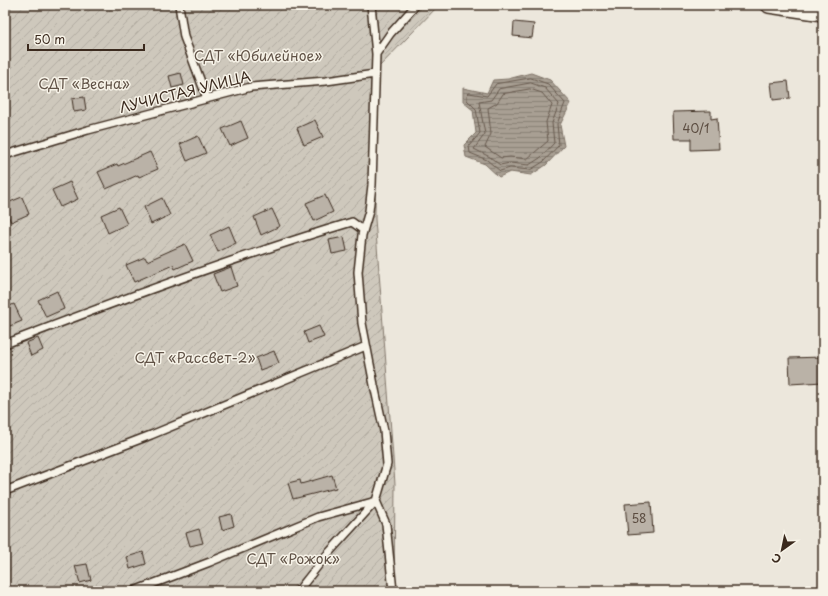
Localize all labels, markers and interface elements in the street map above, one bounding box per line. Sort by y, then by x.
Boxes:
scale bar [28,26,144,52]
text: 50 m [34,30,65,48]
park label: СДТ «Юбилейное» [194,45,322,66]
street label: ЛУЧИСТАЯ УЛИЦА [117,65,253,118]
park label: СДТ «Весна» [38,73,130,94]
house number: 40/1 [683,119,709,137]
park label: СДТ «Рассвет-2» [135,347,255,368]
house number: 58 [631,509,647,527]
north arrow [762,530,802,570]
park label: СДТ «Рожок» [246,548,340,569]
text: С [768,549,784,568]

